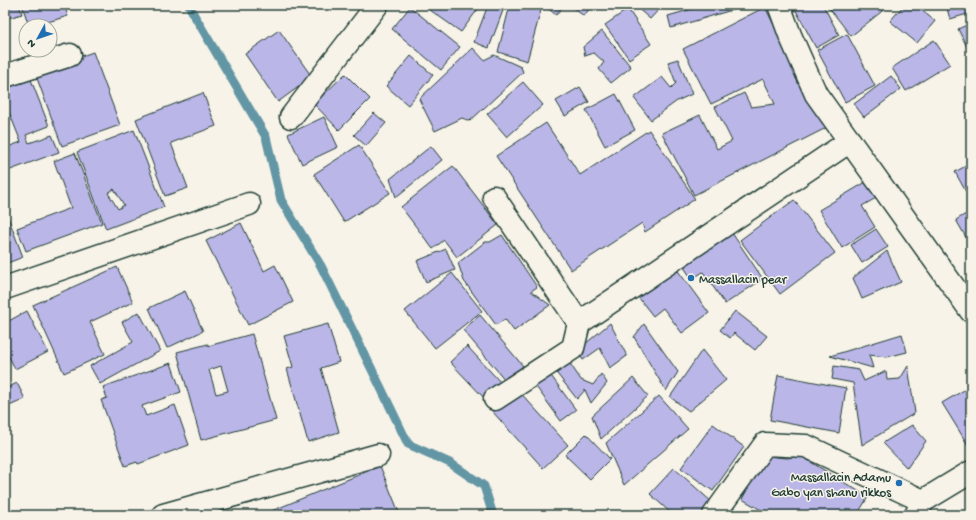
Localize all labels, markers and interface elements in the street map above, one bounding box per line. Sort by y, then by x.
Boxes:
north arrow [18,18,58,58]
text: N [25,37,39,50]
marker: Massallacin pear [686,273,696,283]
place label: Massallacin pear [699,273,788,288]
place label: Massallacin Adamu Gabo yan shanu rikkos [771,471,892,501]
marker: Massallacin Adamu Gabo yan shanu rikkos [894,478,904,488]

